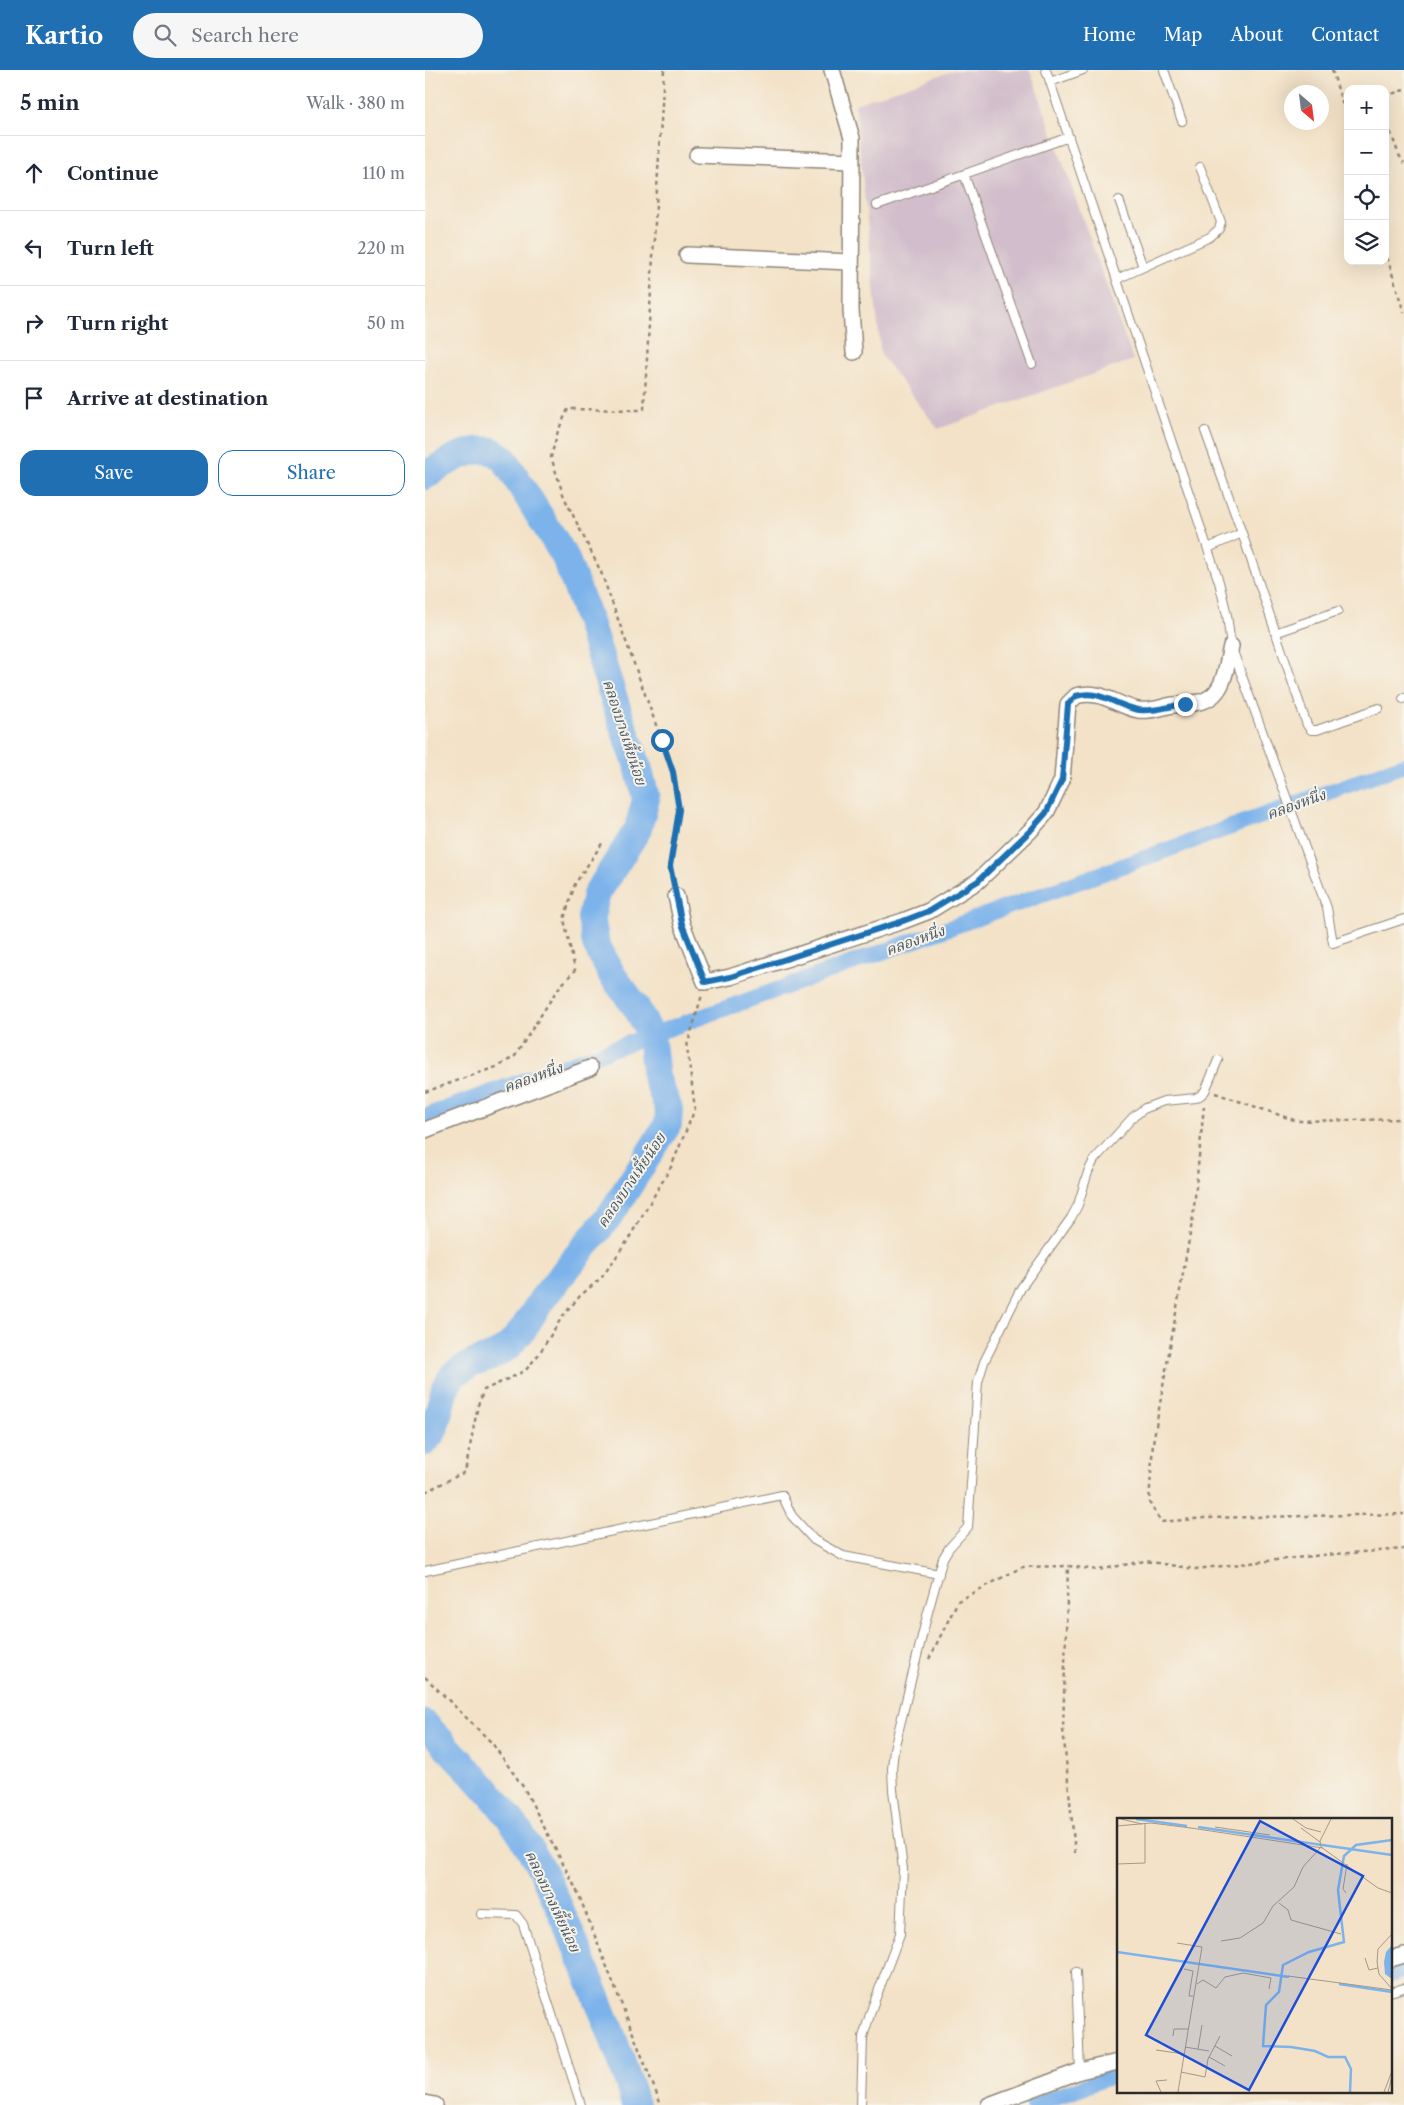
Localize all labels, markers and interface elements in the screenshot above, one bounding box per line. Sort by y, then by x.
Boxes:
search box [133,13,483,58]
text: Kartio [25,21,103,50]
icon: search [151,21,179,49]
text: Search here [191,24,299,47]
text: Home [1083,24,1136,46]
text: Map [1164,24,1202,46]
text: About [1230,24,1283,46]
text: Contact [1311,24,1379,46]
north arrow [1284,85,1329,130]
map controls [1344,85,1389,265]
button: + [1344,85,1389,130]
text: 5 min [20,90,80,115]
text: Walk · 380 m [306,93,405,113]
button: − [1344,130,1389,175]
icon: ahead [20,159,48,187]
text: Continue [67,162,159,185]
text: 110 m [362,163,405,183]
button: locate [1344,175,1389,220]
button: layers [1344,220,1389,265]
icon: left [20,234,48,262]
text: Turn left [67,237,154,260]
text: 220 m [357,238,405,258]
icon: right [20,309,48,337]
text: Turn right [67,312,168,335]
text: 50 m [367,313,405,333]
icon: arrive [20,384,48,412]
text: Arrive at destination [67,387,268,410]
button: Save [20,450,208,496]
button: Share [218,450,405,496]
water label: คลองบางเหี้ยน้อย [599,676,652,788]
route end [1174,693,1197,716]
route start [651,729,674,752]
water label: คลองหนึ่ง [1263,783,1329,823]
water label: คลองหนึ่ง [882,919,948,959]
water label: คลองหนึ่ง [500,1056,566,1096]
water label: คลองบางเหี้ยน้อย [592,1128,670,1231]
inset map [1117,1818,1391,2092]
water label: คลองบางเหี้ยน้อย [521,1847,586,1956]

